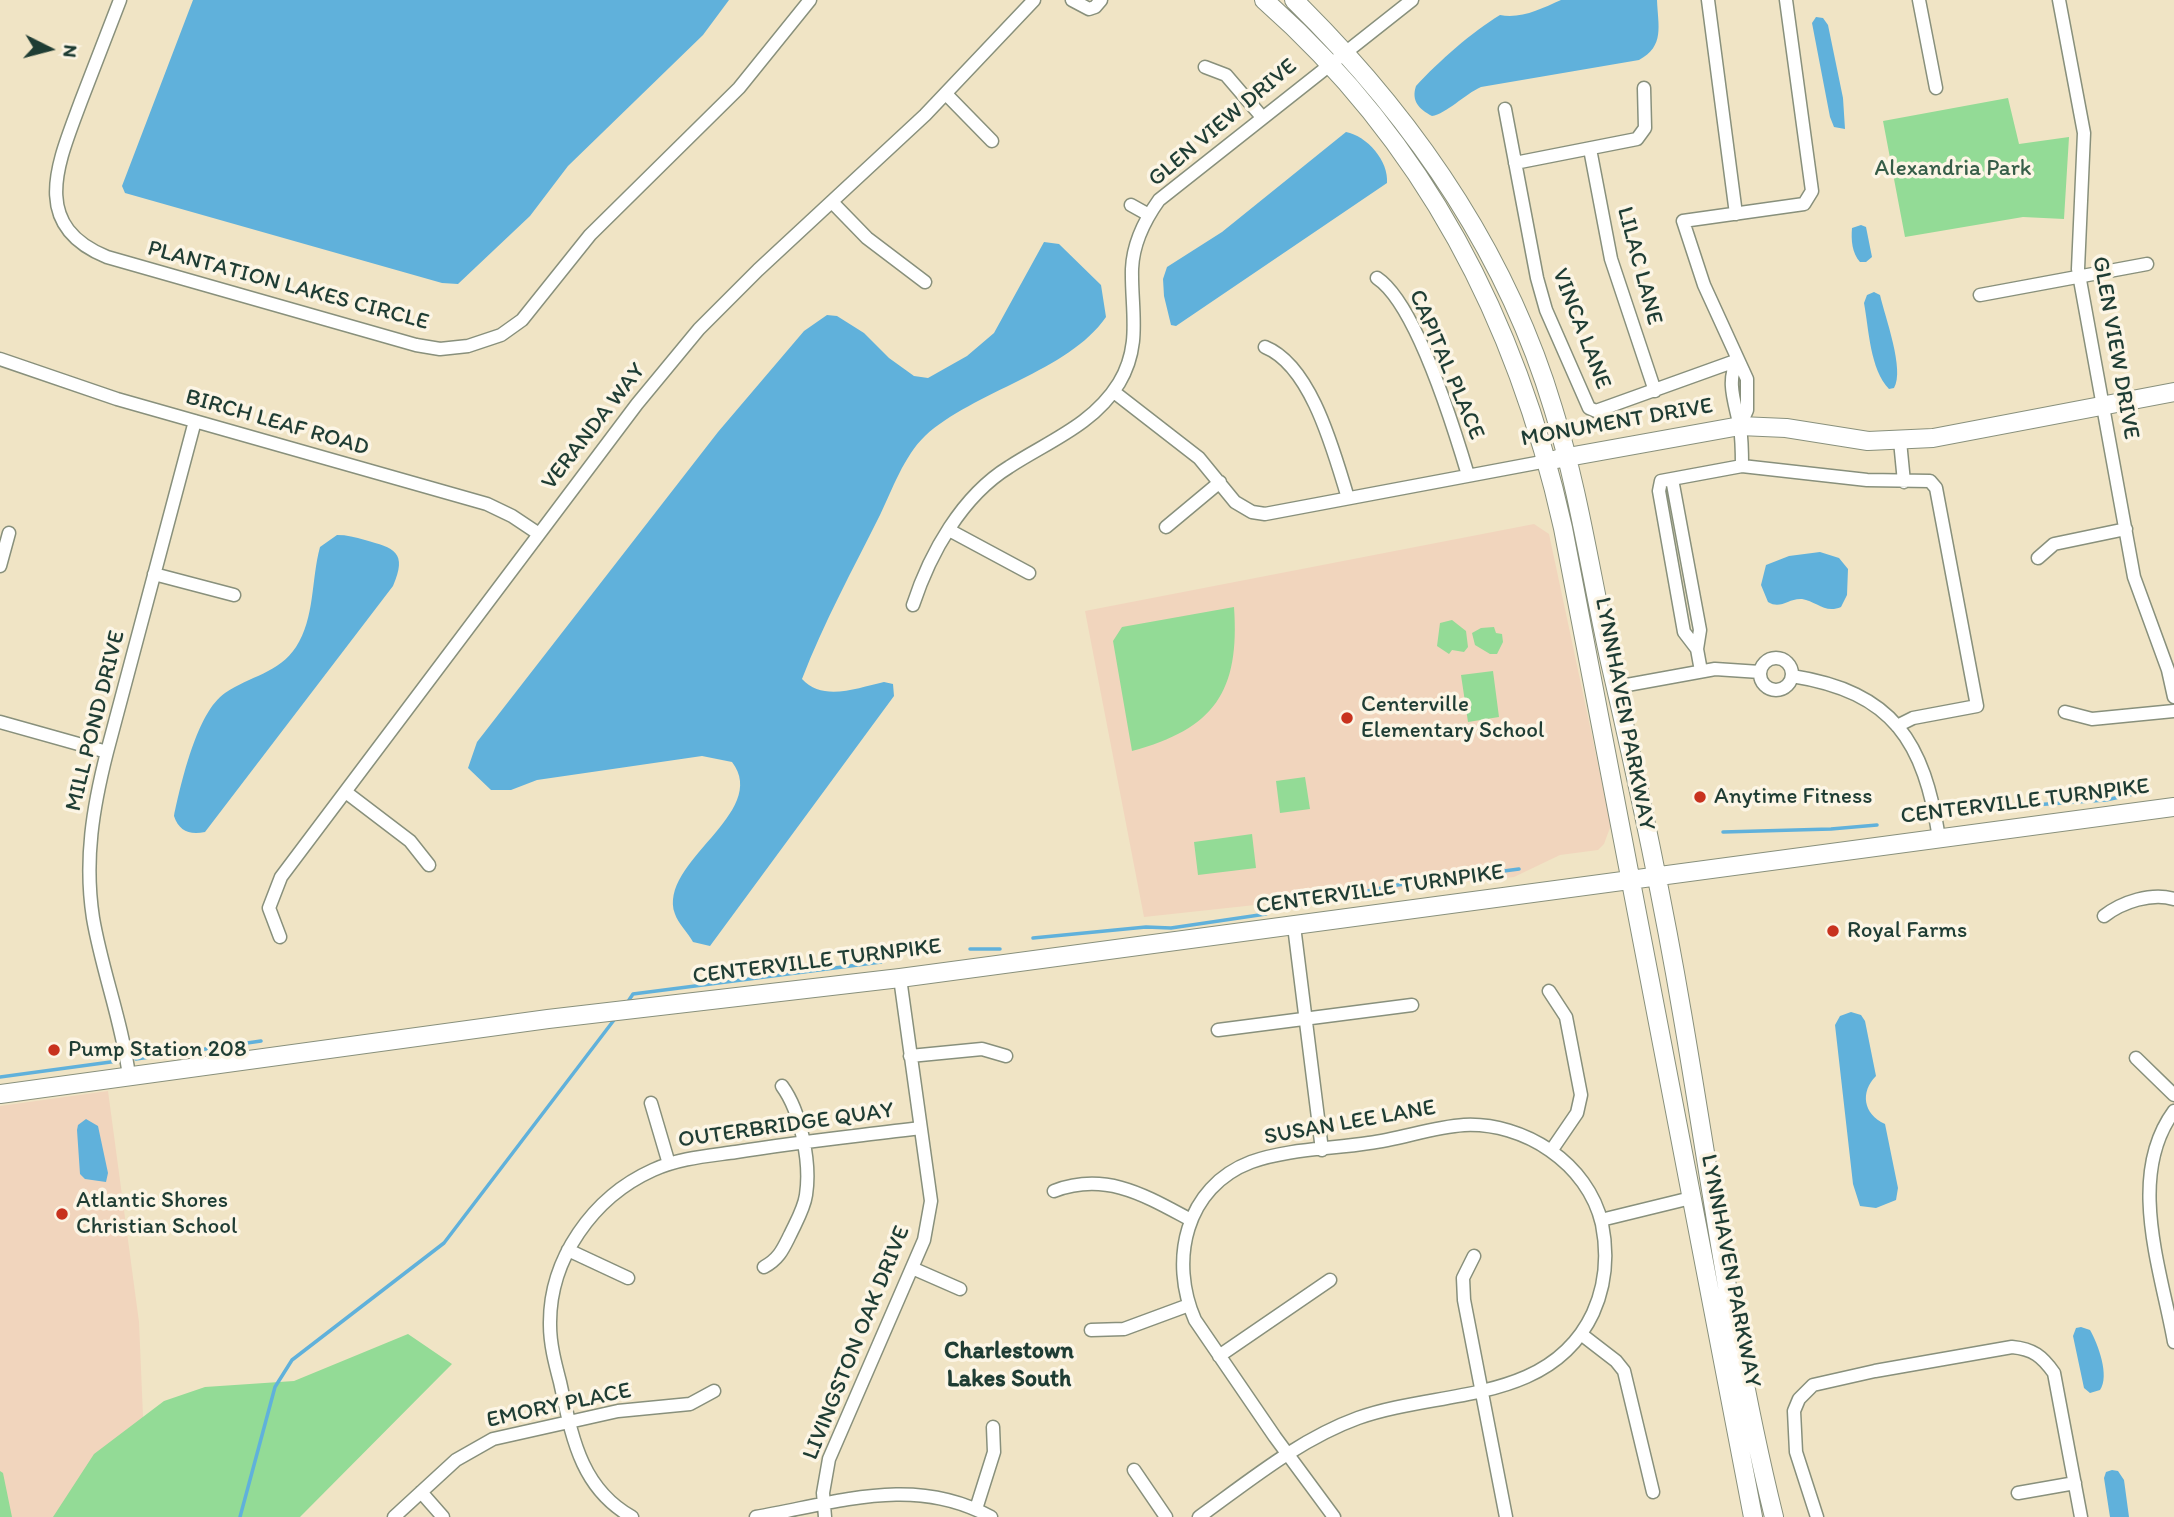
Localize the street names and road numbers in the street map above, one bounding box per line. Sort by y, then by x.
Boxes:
street label: GLEN VIEW DRIVE [1143,53,1303,193]
street label: LILAC LANE [1610,204,1668,328]
street label: PLANTATION LAKES CIRCLE [144,235,432,337]
street label: GLEN VIEW DRIVE [2085,254,2145,442]
street label: VINCA LANE [1545,265,1617,393]
street label: CAPITAL PLACE [1402,286,1490,444]
street label: VERANDA WAY [536,358,652,496]
street label: BIRCH LEAF ROAD [182,384,372,462]
street label: MONUMENT DRIVE [1519,393,1715,453]
street label: LYNNHAVEN PARKWAY [1588,595,1660,833]
street label: MILL POND DRIVE [60,628,132,814]
street label: CENTERVILLE TURNPIKE [1899,773,2151,831]
street label: CENTERVILLE TURNPIKE [1254,859,1506,921]
street label: CENTERVILLE TURNPIKE [691,933,943,991]
street label: SUSAN LEE LANE [1262,1094,1438,1152]
street label: OUTERBRIDGE QUAY [676,1097,896,1155]
street label: LYNNHAVEN PARKWAY [1694,1152,1766,1390]
street label: LIVINGSTON OAK DRIVE [797,1222,917,1464]
street label: EMORY PLACE [484,1377,634,1435]

